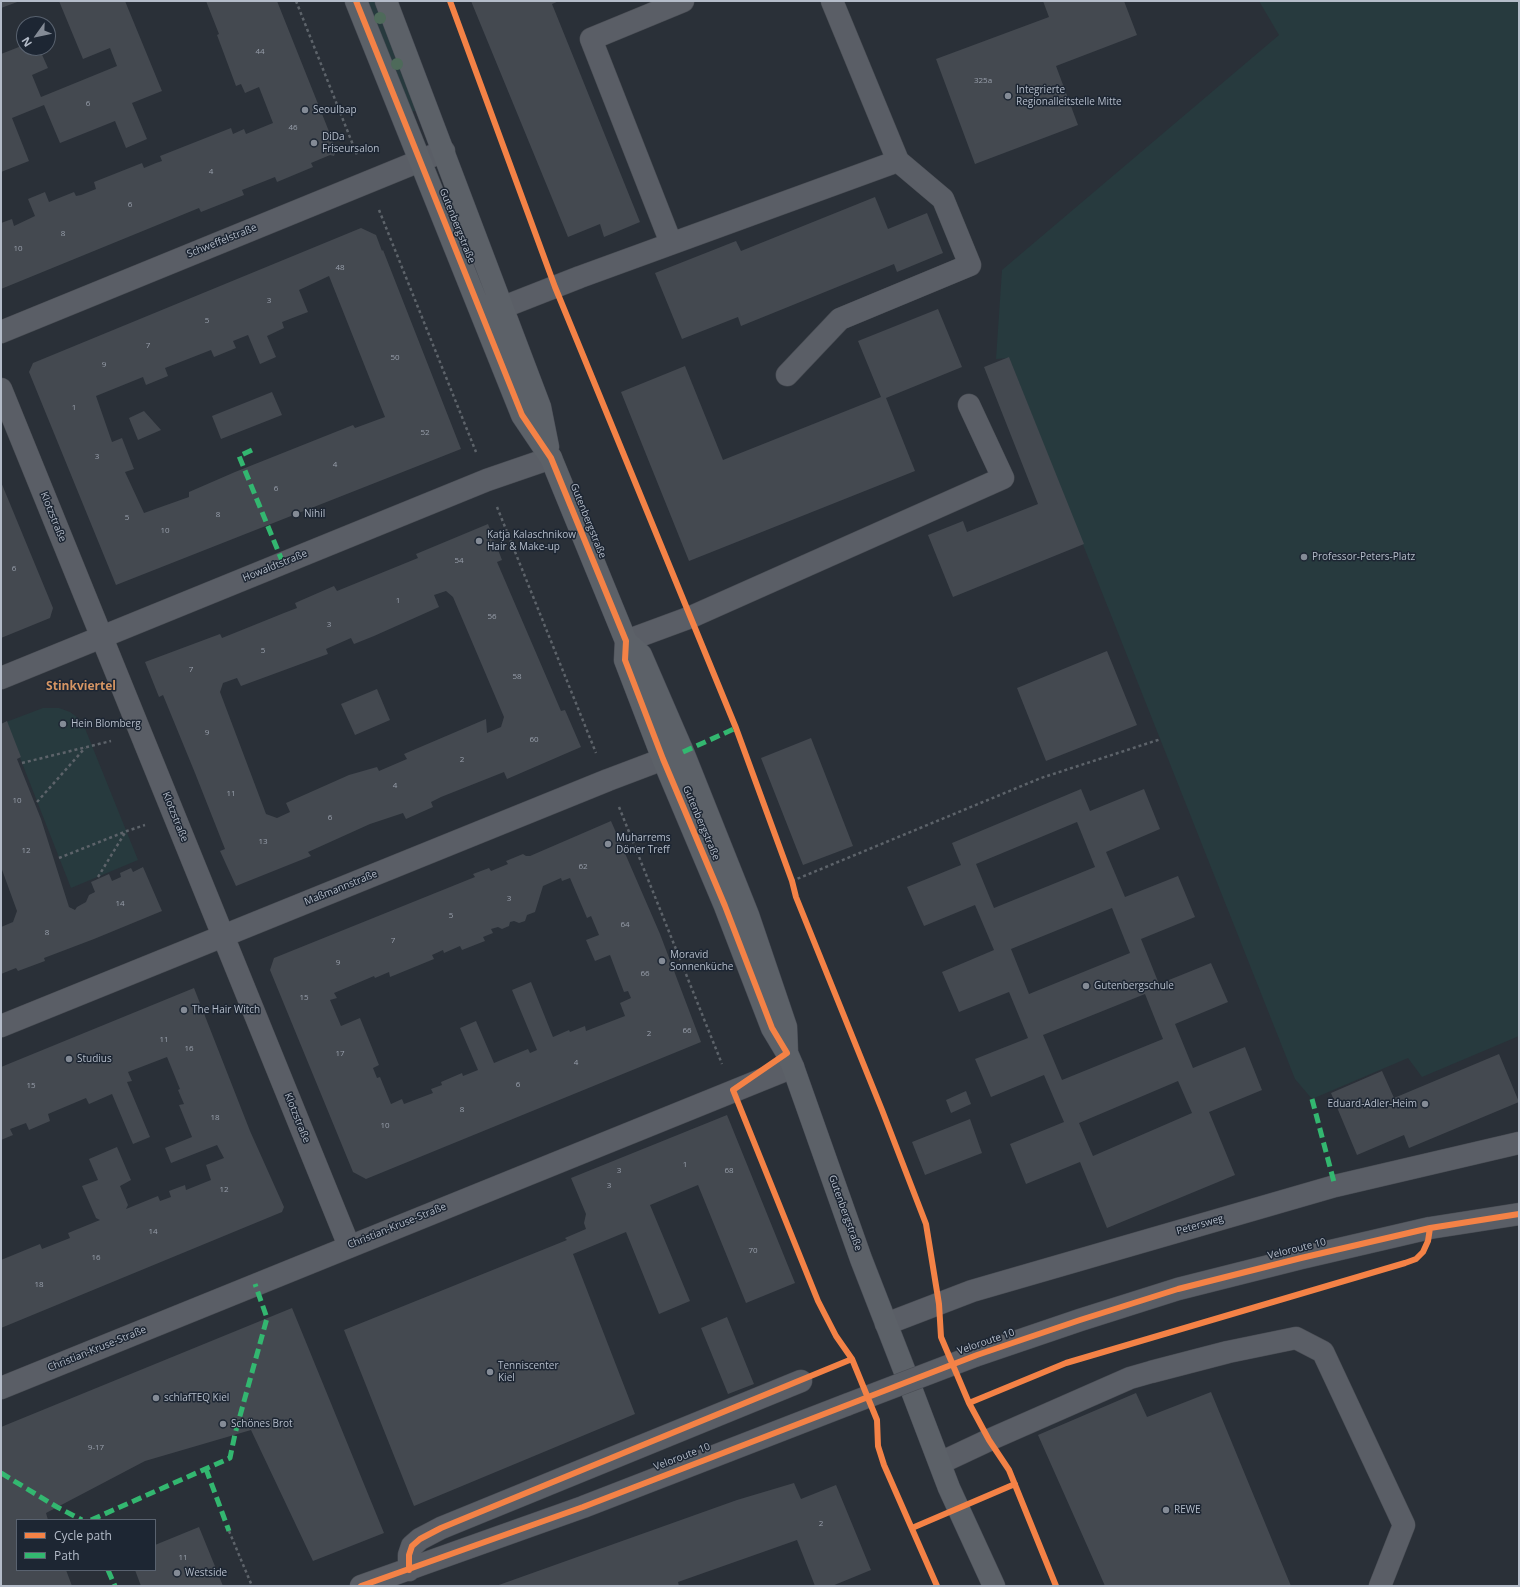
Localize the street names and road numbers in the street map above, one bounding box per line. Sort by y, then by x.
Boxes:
street label: Gutenbergstraße [436,187,478,265]
street label: Schweffelstraße [185,221,259,261]
street label: Gutenbergstraße [567,482,609,560]
street label: Klotzstraße [38,490,68,544]
street label: Howaldtstraße [241,548,309,584]
street label: Gutenbergstraße [680,784,722,862]
street label: Klotzstraße [160,790,190,844]
street label: Maßmannstraße [303,868,379,908]
street label: Klotzstraße [282,1091,312,1145]
street label: Gutenbergstraße [826,1173,864,1253]
street label: Christian-Kruse-Straße [346,1201,448,1251]
street label: Petersweg [1175,1213,1225,1237]
street label: Veloroute 10 [1267,1236,1327,1262]
street label: Christian-Kruse-Straße [46,1324,148,1374]
street label: Veloroute 10 [956,1327,1016,1357]
street label: Veloroute 10 [652,1441,712,1473]

